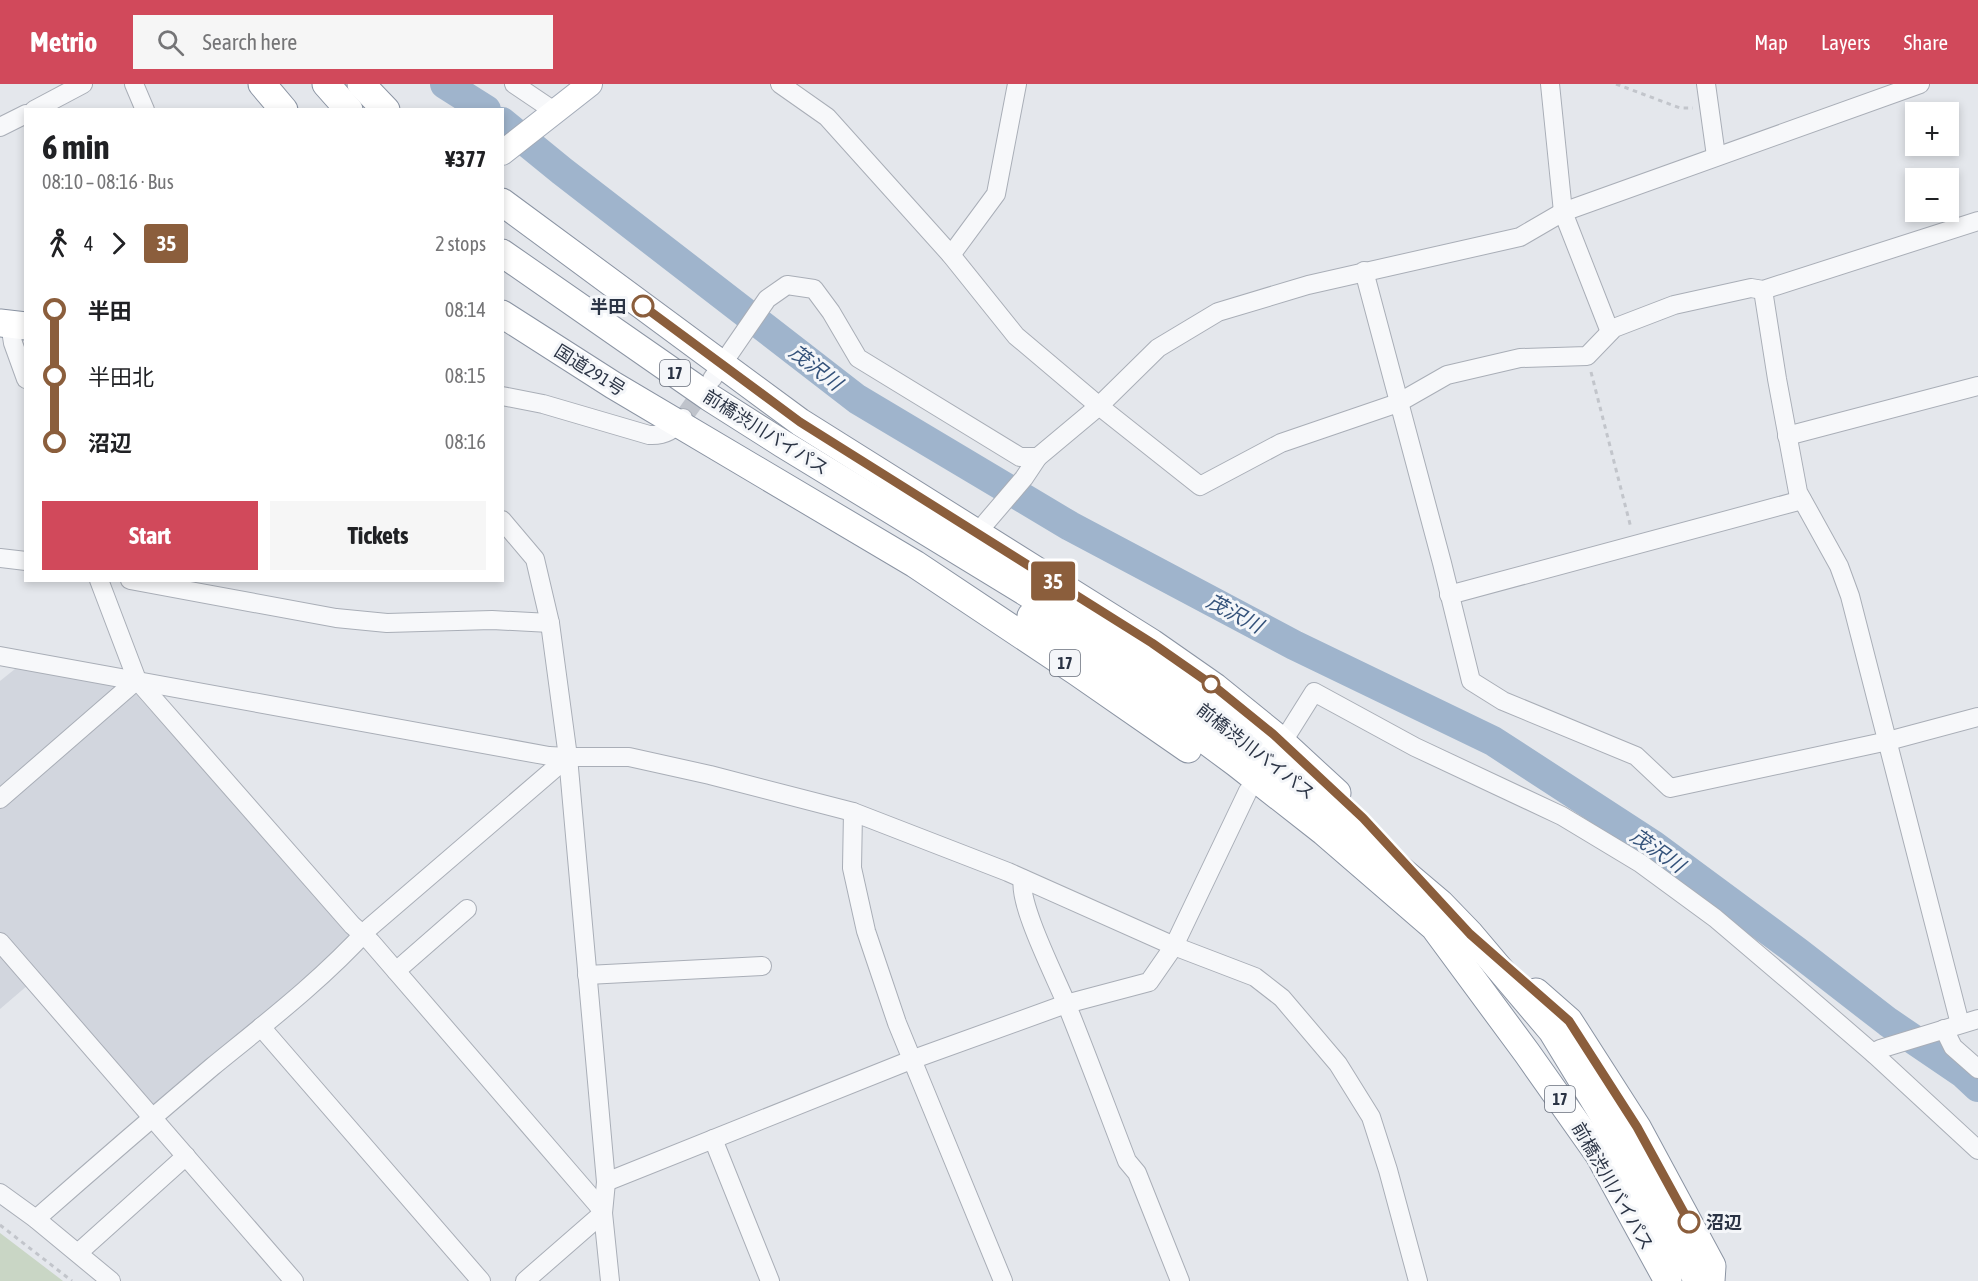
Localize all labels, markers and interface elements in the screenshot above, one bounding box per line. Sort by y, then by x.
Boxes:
search box [133,15,553,69]
text: Metrio [30,26,97,58]
icon: search [154,26,187,59]
text: Search here [202,29,297,55]
text: Map [1754,30,1788,54]
text: Layers [1821,30,1871,54]
text: Share [1904,30,1948,54]
map controls [1905,102,1959,222]
button: + [1905,102,1959,156]
text: 6 min [42,128,109,166]
text: ¥377 [445,146,486,172]
button: − [1905,168,1959,222]
text: 08:10 – 08:16 · Bus [42,170,174,193]
icon: walk [42,227,75,260]
icon: forward [102,227,135,260]
text: 35 [156,231,176,255]
text: 4 [84,232,93,255]
text: 2 stops [435,232,486,255]
marker: 半田 [632,295,654,317]
place label: 半田 [590,296,626,317]
text: 半田 [88,298,132,324]
text: 08:14 [445,298,486,321]
water label: 茂沢川 [785,339,848,396]
street label: 国道291号 [551,340,629,400]
road number: 17 [660,360,690,386]
text: 半田北 [88,364,154,390]
text: 08:15 [445,364,486,387]
street label: 前橋渋川バイパス [700,385,832,479]
text: 沼辺 [88,430,132,456]
text: 08:16 [445,430,486,453]
button: Start [42,501,258,570]
button: Tickets [270,501,486,570]
line badge: 35 [1026,562,1080,600]
text: 35 [1043,569,1063,593]
water label: 茂沢川 [1203,589,1269,638]
road number: 17 [1050,650,1080,676]
unlabelled marker [1202,675,1220,693]
street label: 前橋渋川バイパス [1193,699,1319,803]
water label: 茂沢川 [1627,823,1691,878]
road number: 17 [1545,1086,1575,1112]
street label: 前橋渋川バイパス [1568,1119,1658,1253]
marker: 沼辺 [1678,1211,1700,1233]
place label: 沼辺 [1706,1212,1742,1233]

